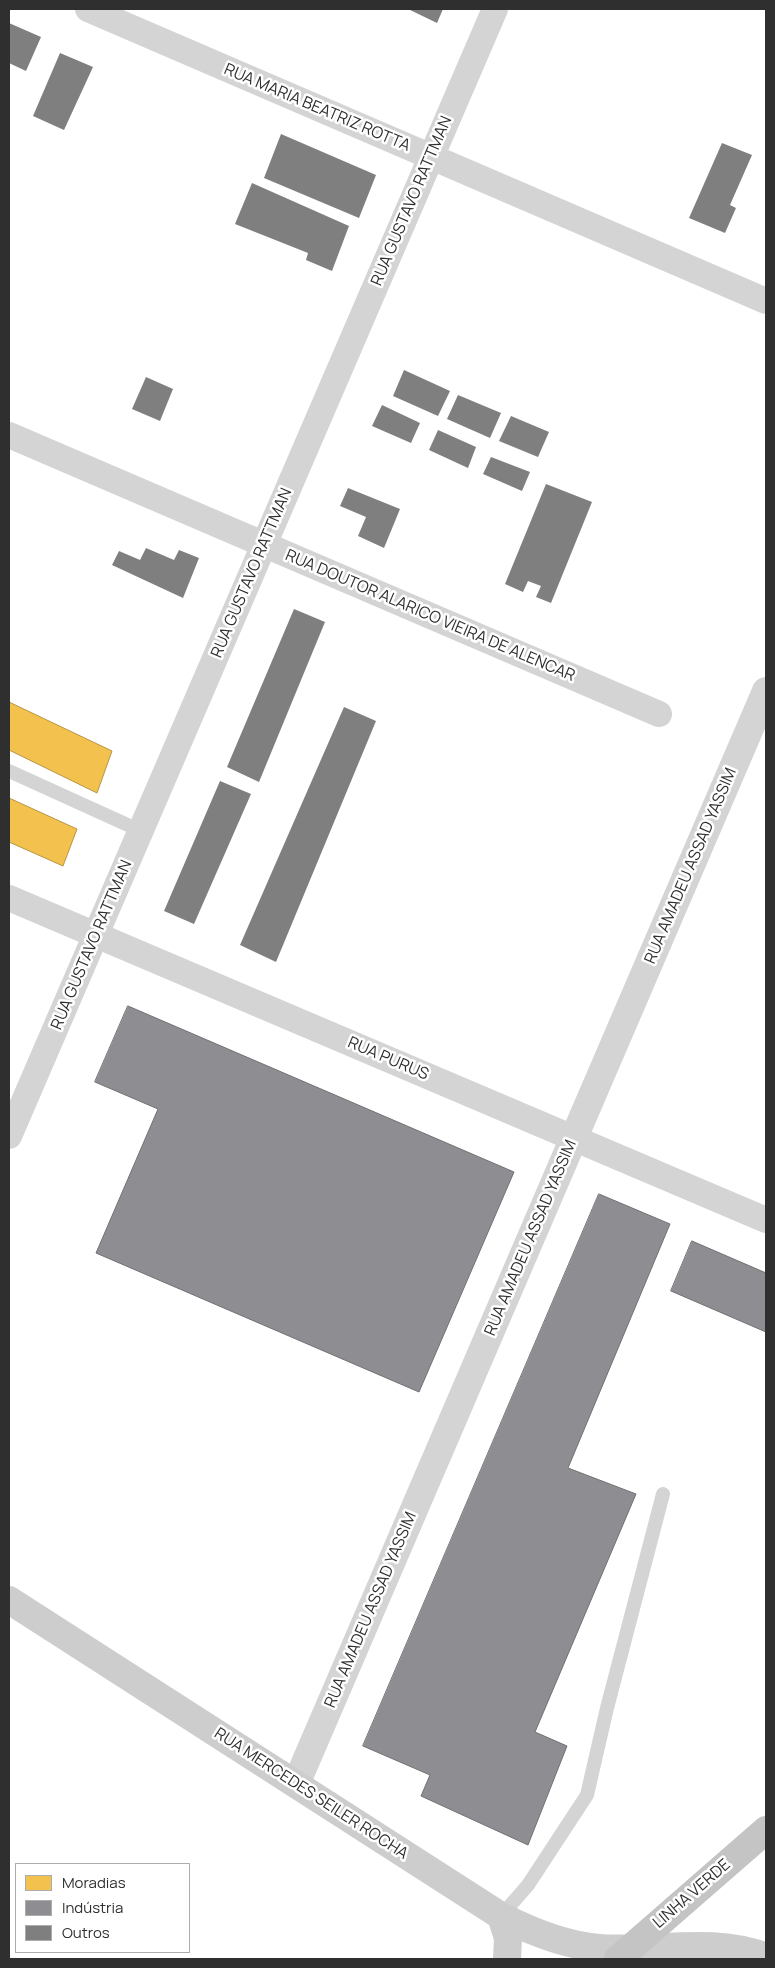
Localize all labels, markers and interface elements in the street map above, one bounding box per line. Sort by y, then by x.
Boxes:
street label: RUA MARIA BEATRIZ ROTTA [221,60,413,156]
street label: RUA GUSTAVO RATTMAN [368,113,456,289]
street label: RUA GUSTAVO RATTMAN [208,485,296,661]
street label: RUA DOUTOR ALARICO VIEIRA DE ALENCAR [282,546,578,686]
street label: RUA AMADEU ASSAD YASSIM [641,765,741,967]
street label: RUA GUSTAVO RATTMAN [48,857,136,1033]
street label: RUA PURUS [345,1033,431,1085]
street label: RUA AMADEU ASSAD YASSIM [481,1137,581,1339]
street label: RUA AMADEU ASSAD YASSIM [321,1509,421,1711]
street label: RUA MERCEDES SEILER ROCHA [210,1724,412,1864]
street label: LINHA VERDE [650,1855,734,1933]
legend [15,1863,190,1953]
text: Moradias [62,1872,126,1893]
text: Indústria [62,1897,123,1918]
text: Outros [62,1922,110,1943]

